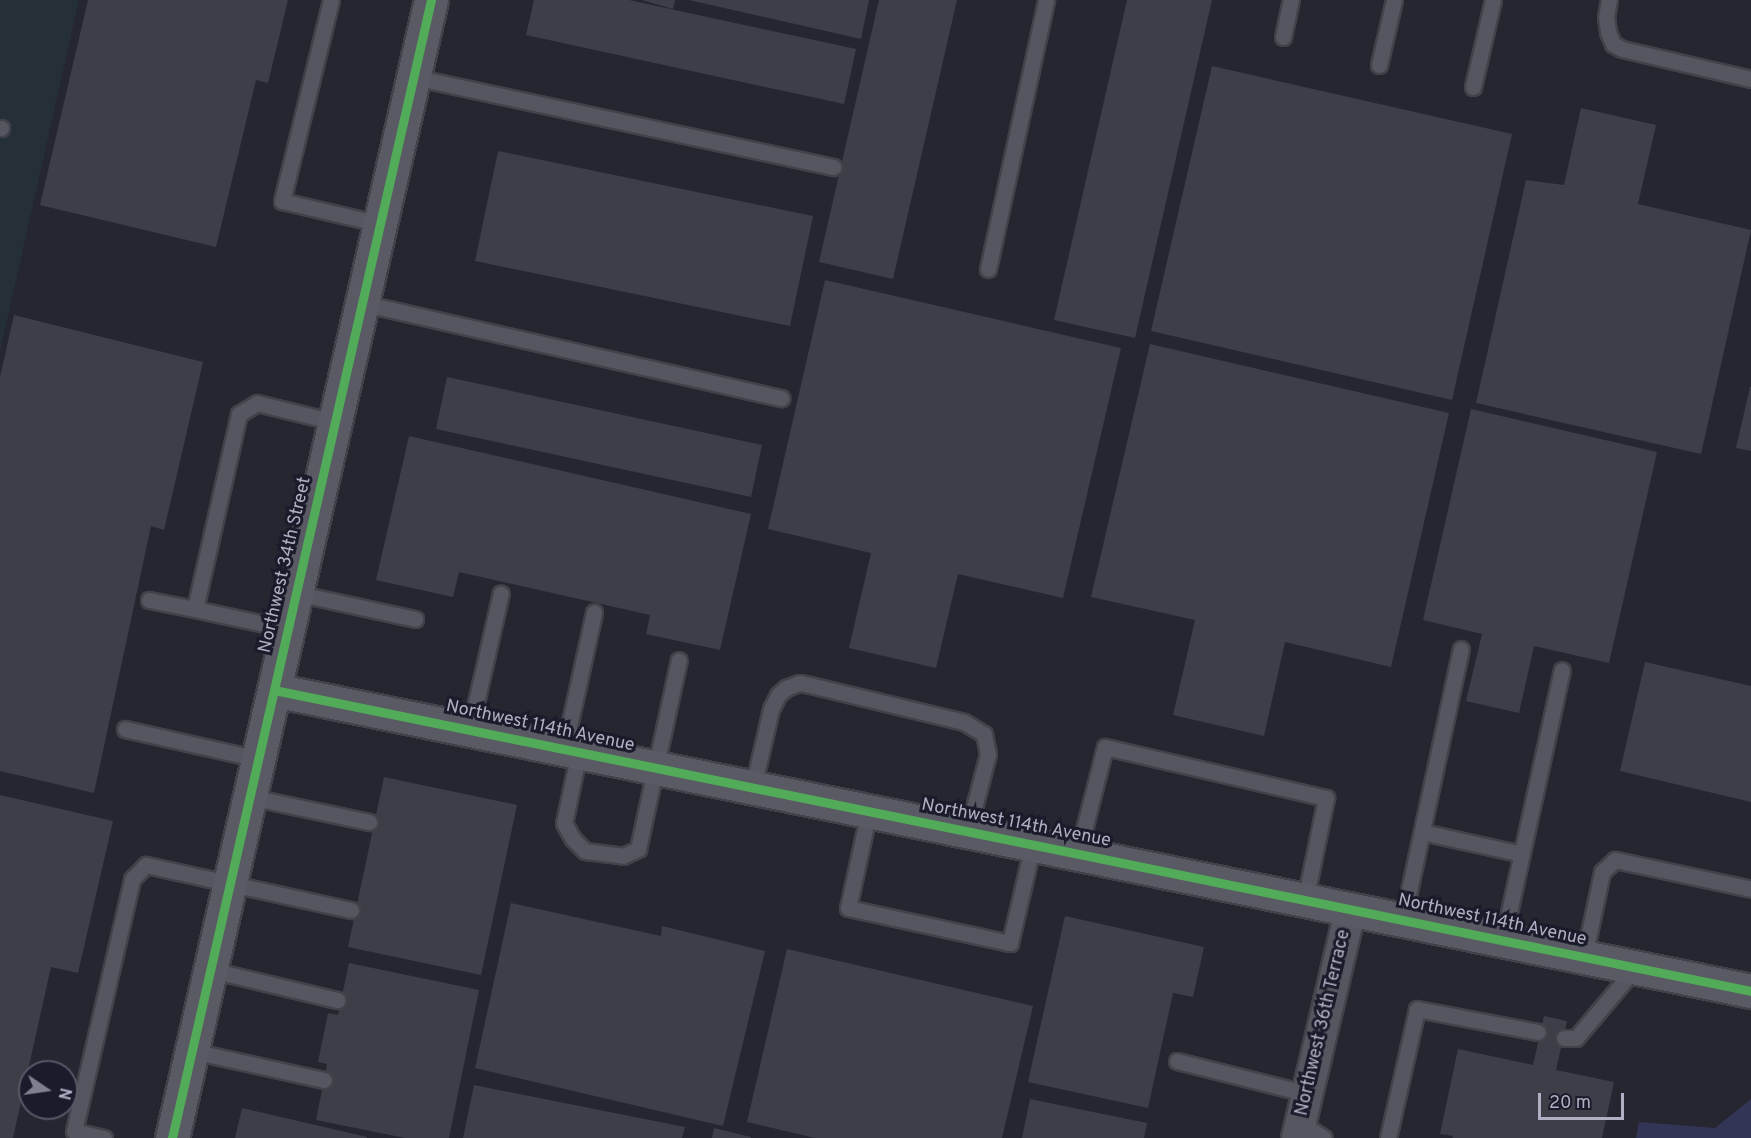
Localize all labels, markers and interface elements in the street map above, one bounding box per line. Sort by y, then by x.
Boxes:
street label: Northwest 34th Street [255,475,317,655]
street label: Northwest 114th Avenue [443,696,637,758]
street label: Northwest 114th Avenue [919,795,1113,853]
street label: Northwest 114th Avenue [1395,890,1589,952]
street label: Northwest 36th Terrace [1292,927,1356,1119]
north arrow [18,1060,78,1120]
scale bar [1541,1081,1626,1119]
text: N [53,1086,75,1101]
text: 20 m [1549,1092,1591,1115]

